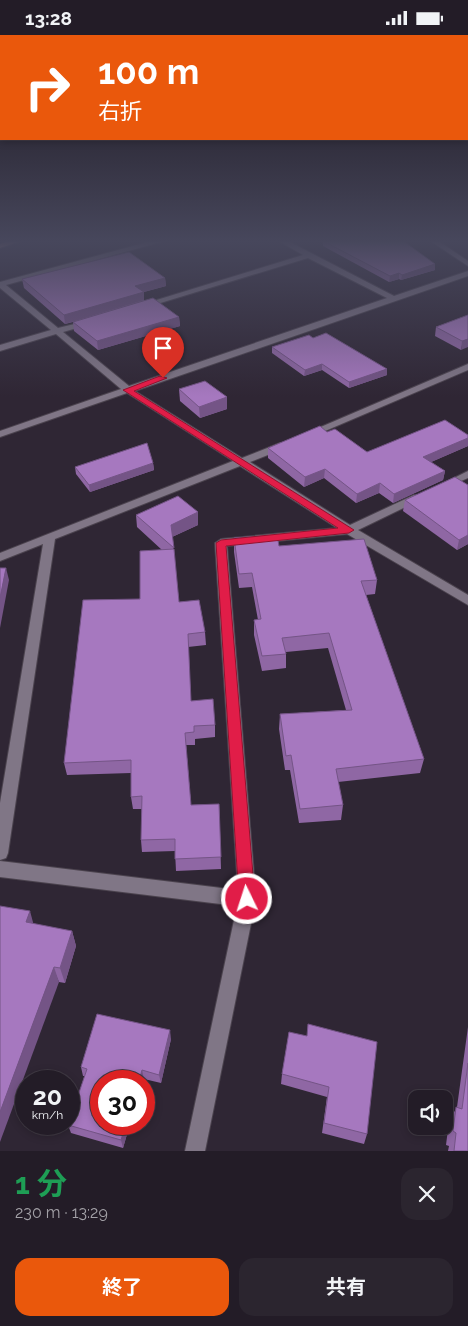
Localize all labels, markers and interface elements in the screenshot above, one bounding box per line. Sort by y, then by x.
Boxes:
text: 13:28 [25,7,72,29]
text: 100 m [98,51,199,92]
icon: right [15,55,80,120]
text: 右折 [98,98,142,124]
pin [142,327,184,378]
icon: arrive [149,334,177,362]
position arrow [220,872,272,924]
speed limit sign: 30 [90,1070,155,1135]
text: 20 [33,1081,62,1111]
map controls [408,1090,453,1135]
button: sound [408,1090,453,1135]
text: km/h [32,1108,63,1122]
text: 1 分 [15,1166,67,1201]
button: close [401,1168,453,1220]
text: 230 m · 13:29 [15,1203,108,1222]
button: 終了 [15,1258,229,1316]
button: 共有 [239,1258,453,1316]

